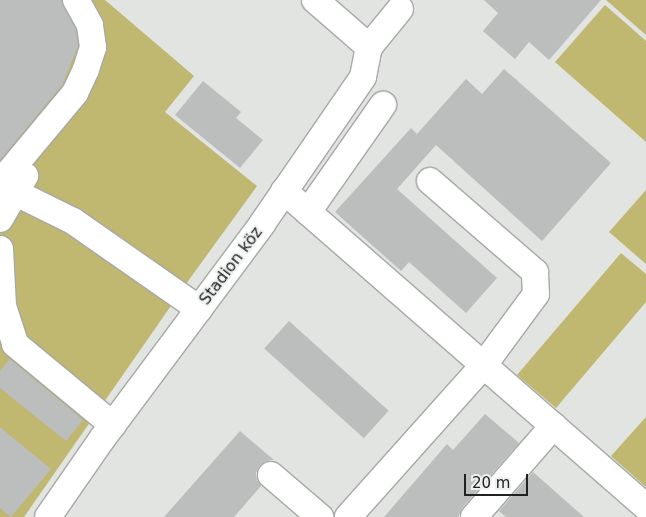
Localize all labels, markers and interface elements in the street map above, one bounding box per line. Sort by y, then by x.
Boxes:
street label: Stadion köz [195,223,267,309]
scale bar [466,464,530,496]
text: 20 m [472,474,510,492]

